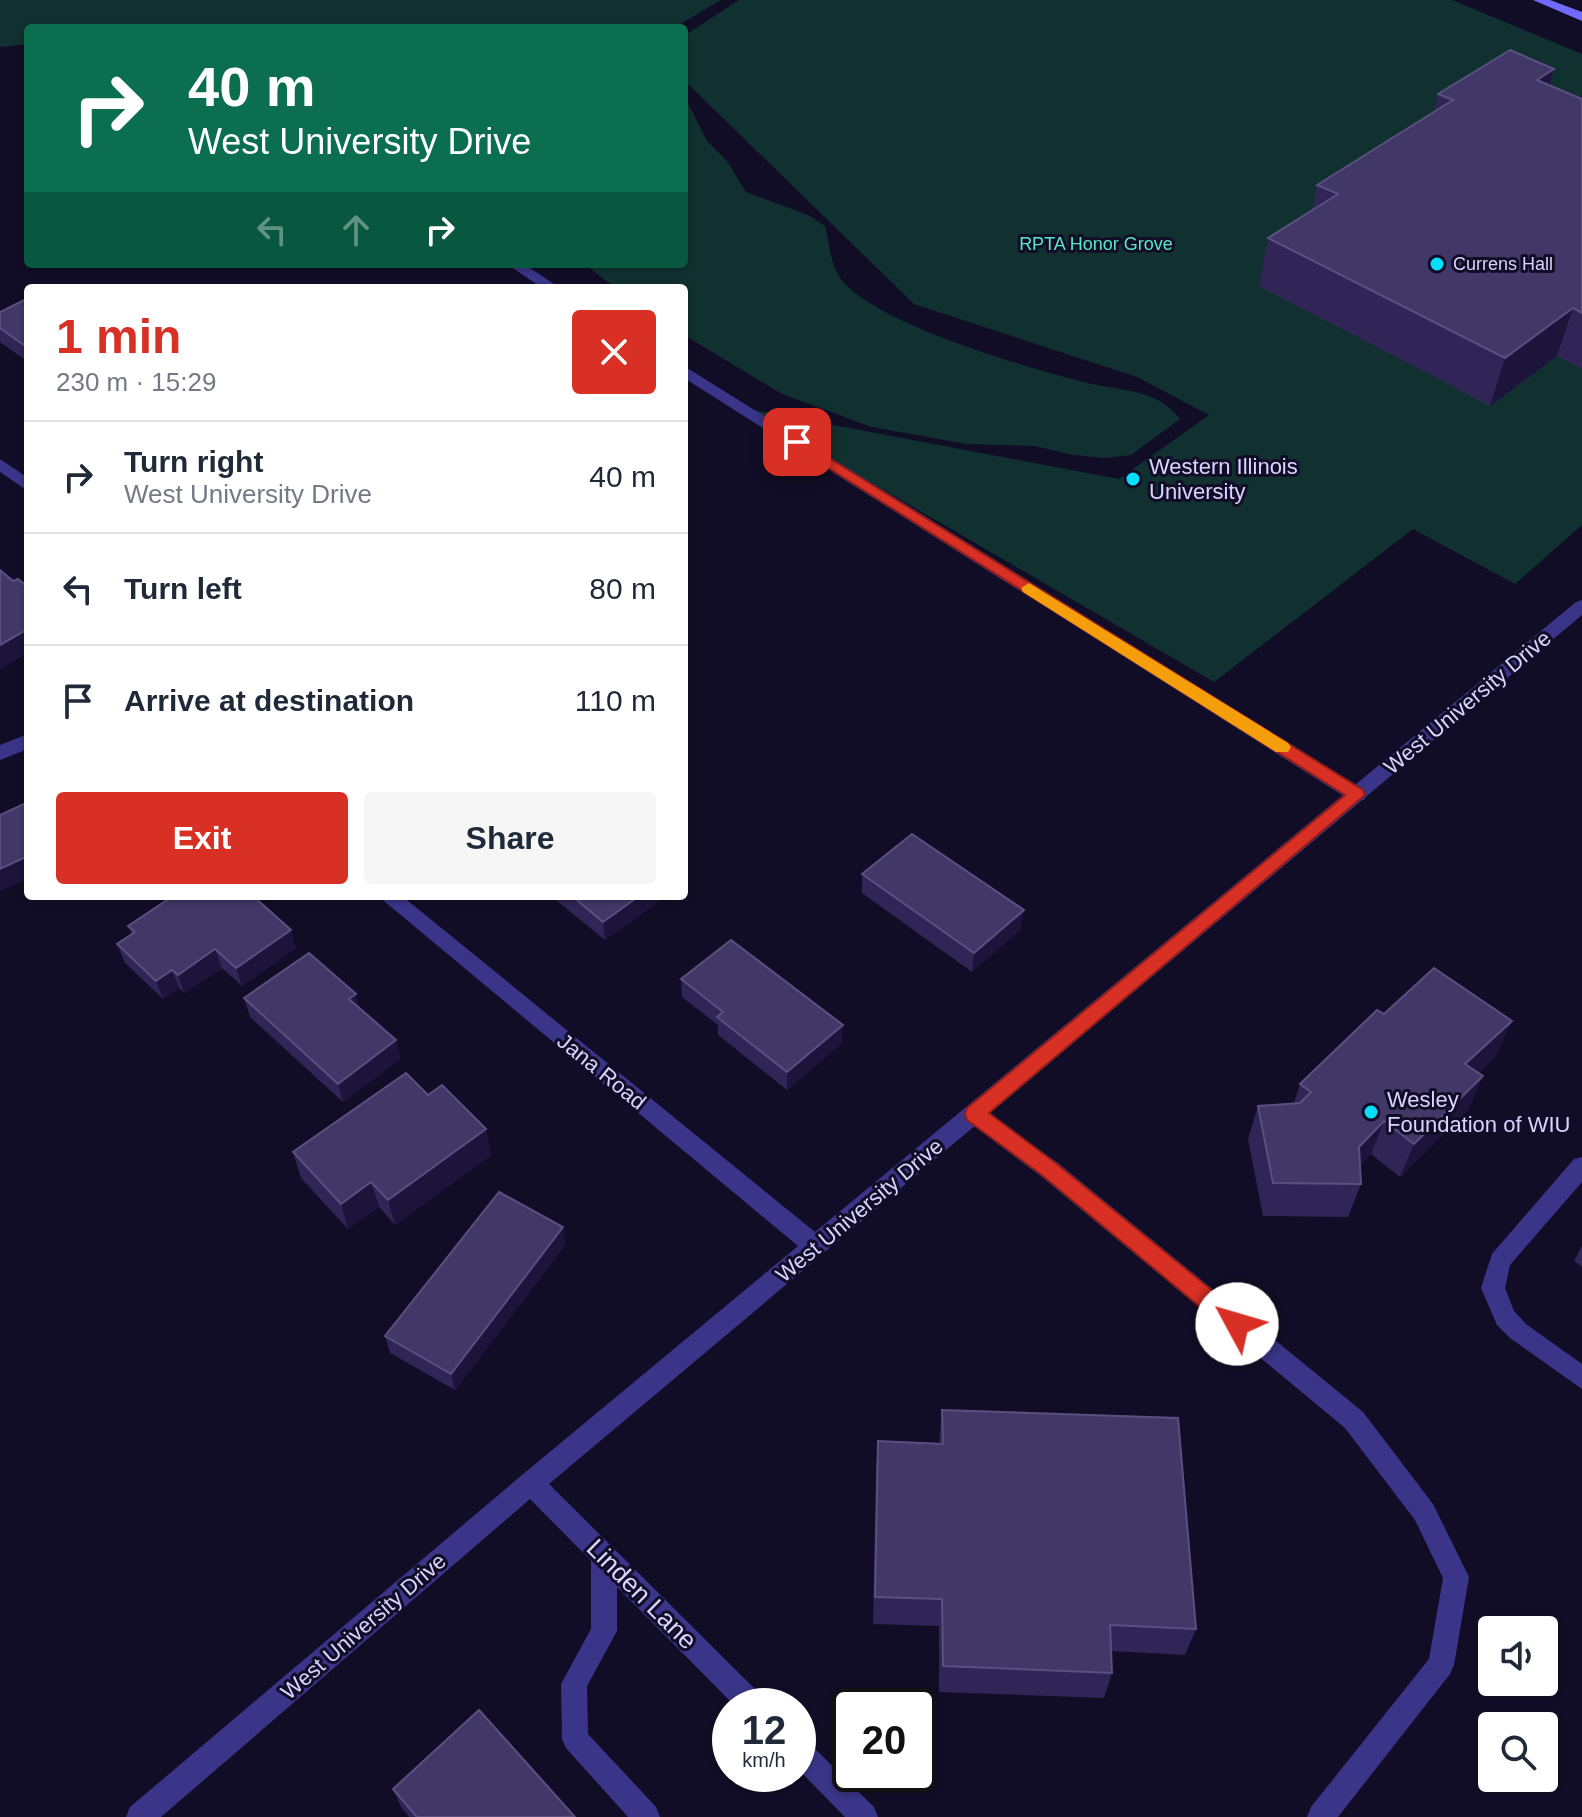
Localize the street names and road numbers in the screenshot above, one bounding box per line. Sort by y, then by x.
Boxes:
street label: West University Drive [1379,625,1556,779]
street label: Jana Road [552,1028,651,1115]
street label: West University Drive [771,1133,948,1287]
street label: Linden Lane [581,1533,703,1655]
street label: West University Drive [276,1548,451,1705]

